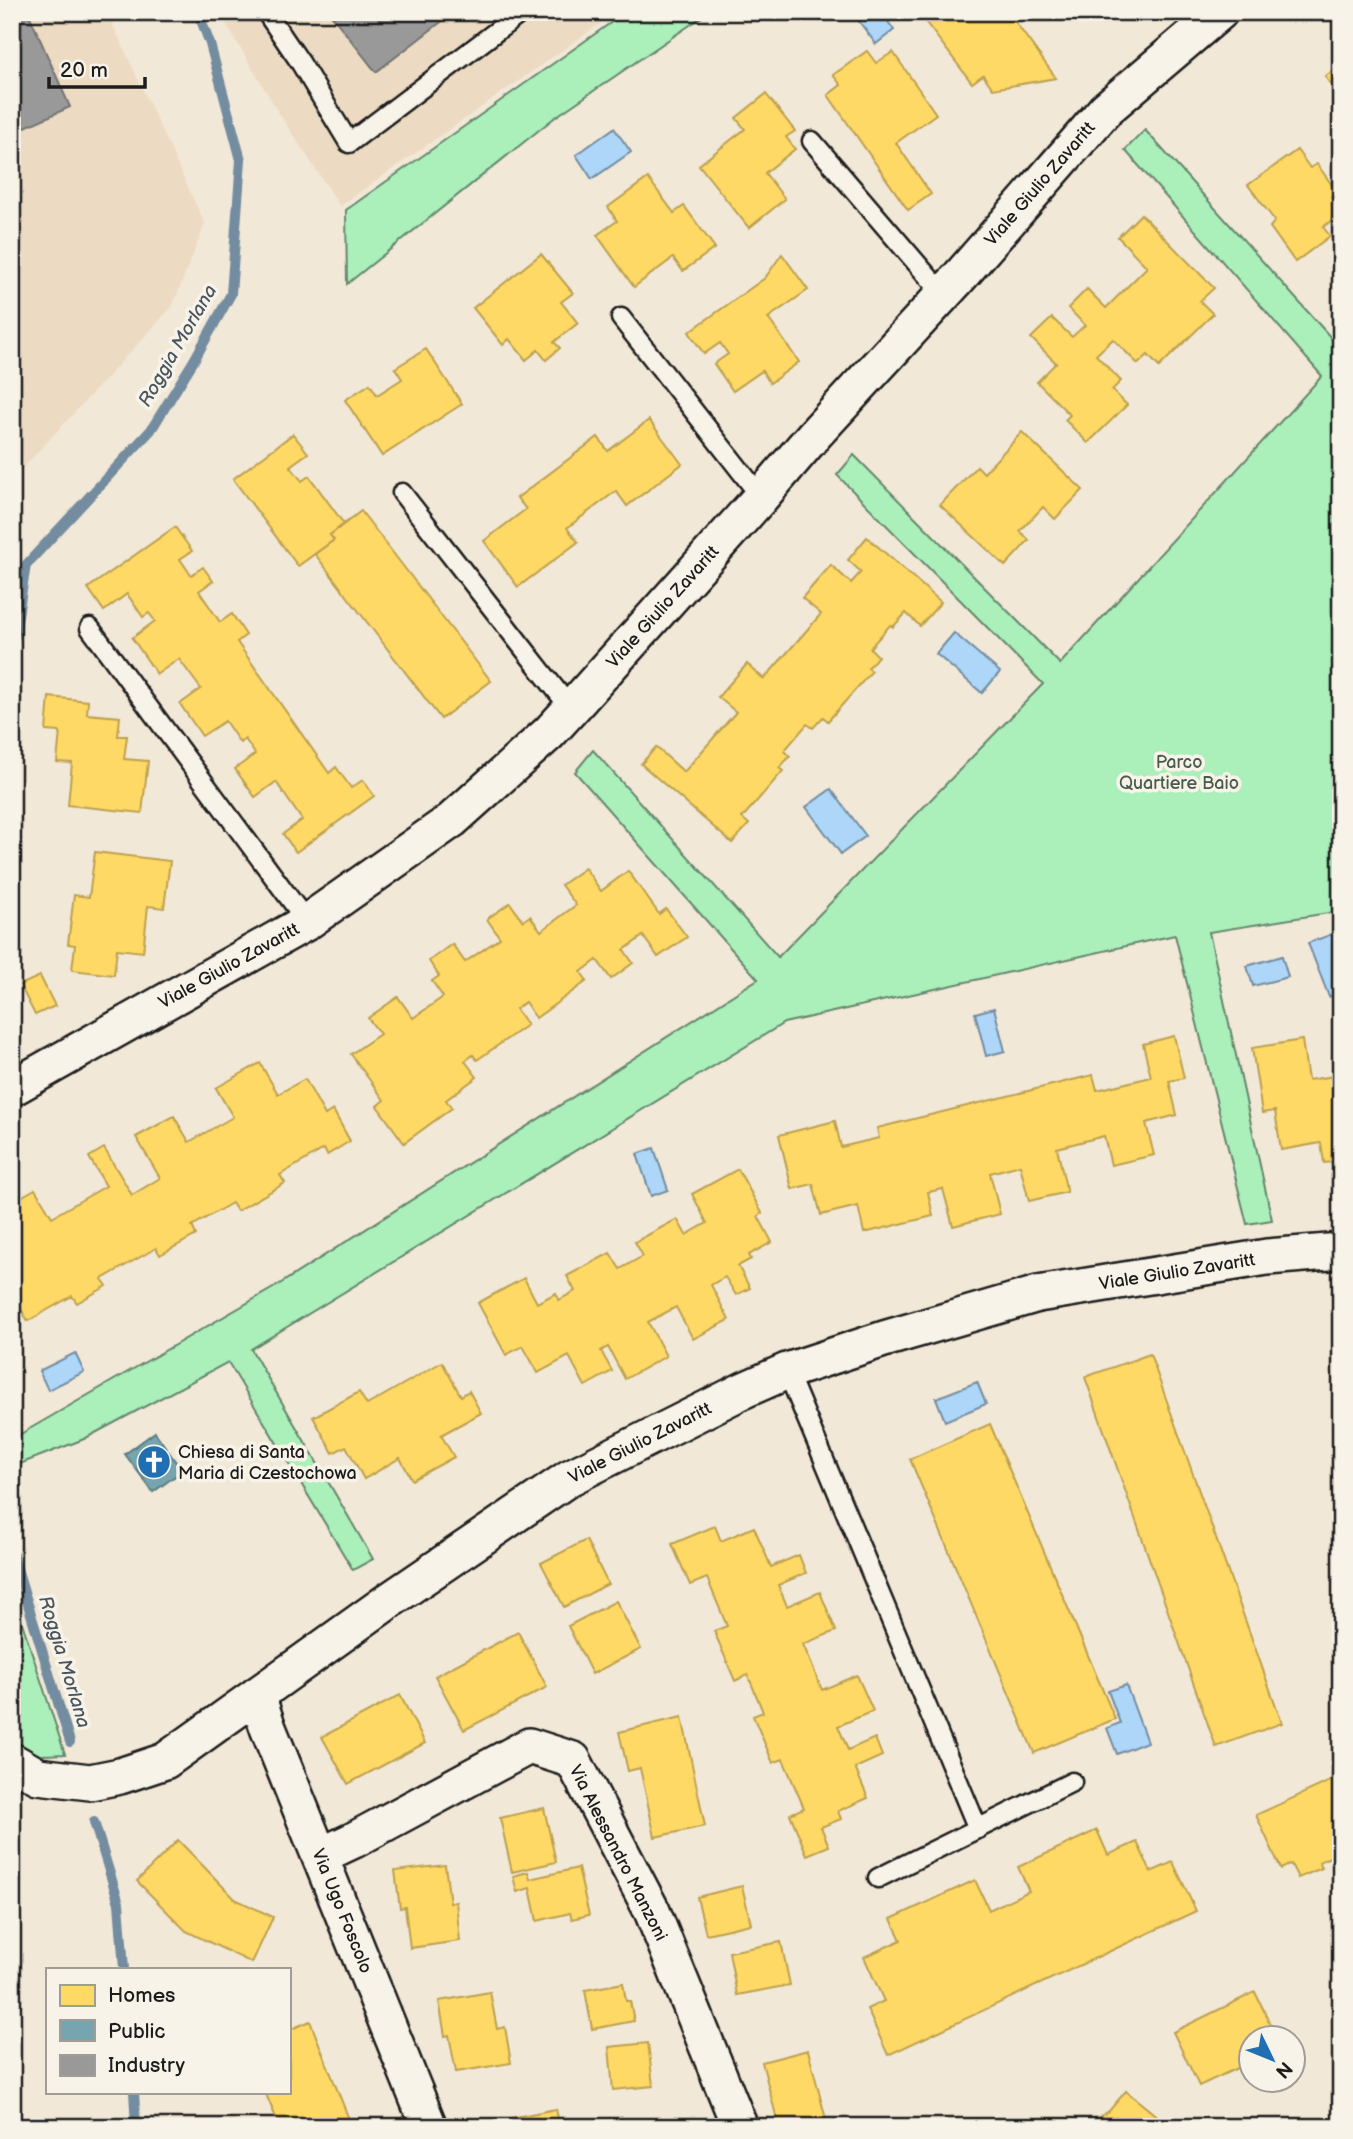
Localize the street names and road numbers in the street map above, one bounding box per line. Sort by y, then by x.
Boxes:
street label: Viale Giulio Zavaritt [980,117,1100,250]
street label: Viale Giulio Zavaritt [602,541,724,673]
street label: Viale Giulio Zavaritt [155,918,303,1013]
street label: Viale Giulio Zavaritt [1098,1249,1257,1295]
street label: Viale Giulio Zavaritt [565,1398,715,1488]
street label: Via Alessandro Manzoni [564,1762,672,1944]
street label: Via Ugo Foscolo [307,1846,377,1976]

